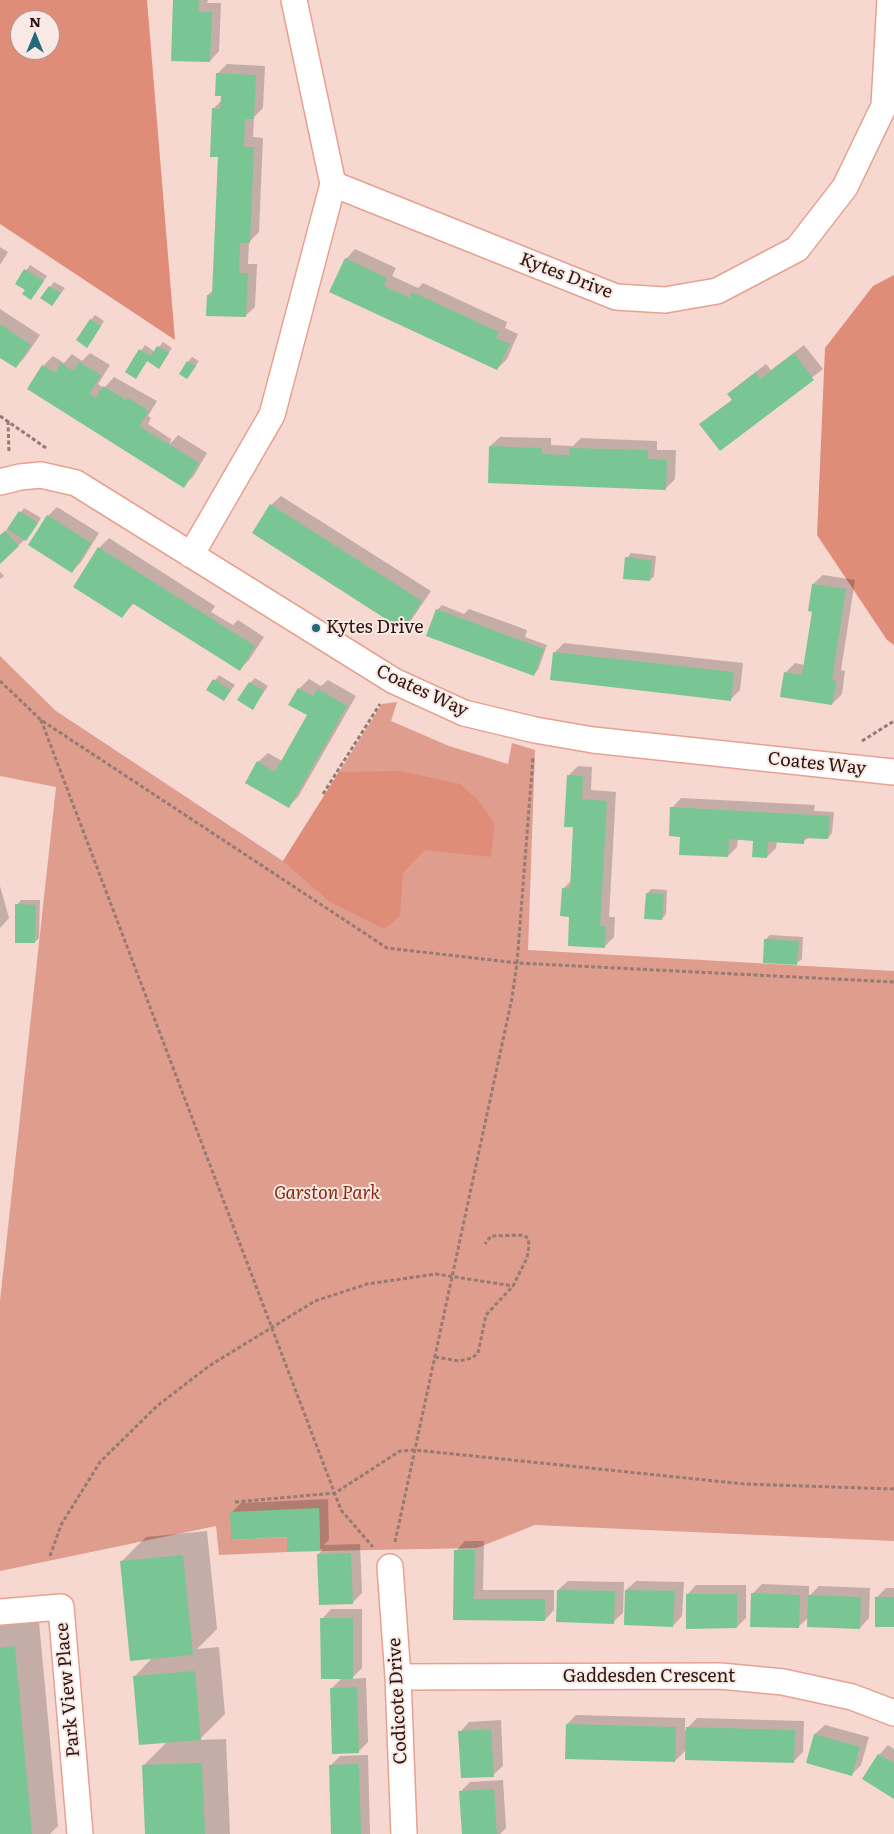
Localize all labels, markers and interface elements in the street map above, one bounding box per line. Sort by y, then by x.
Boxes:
north arrow [10,10,60,60]
text: N [29,11,41,31]
street label: Kytes Drive [517,248,615,304]
place label: Kytes Drive [326,617,424,639]
marker: Kytes Drive [310,622,322,634]
street label: Coates Way [373,660,471,722]
street label: Coates Way [767,748,867,780]
park label: Garston Park [274,1183,380,1205]
street label: Park View Place [51,1622,85,1758]
street label: Codicote Drive [384,1637,412,1765]
street label: Gaddesden Crescent [563,1666,735,1688]

